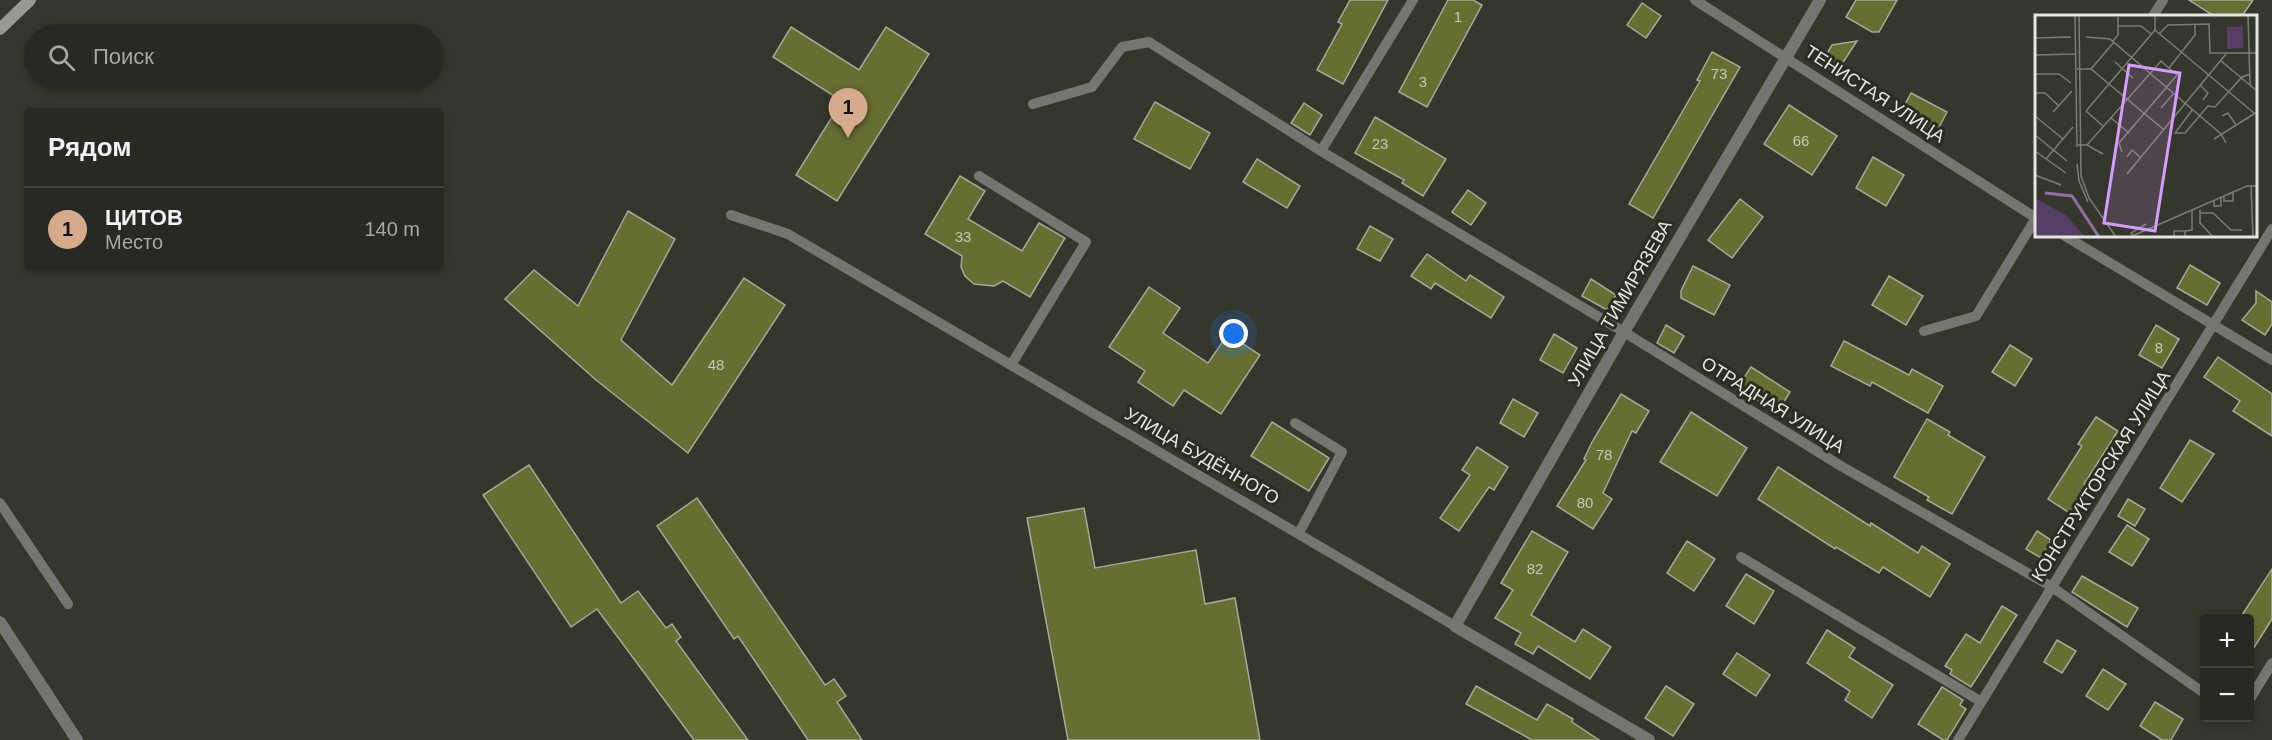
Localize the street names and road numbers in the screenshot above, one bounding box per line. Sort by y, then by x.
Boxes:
street label: ТЕНИСТАЯ УЛИЦА [1801,41,1949,147]
street label: УЛИЦА ТИМИРЯЗЕВА [1564,216,1676,390]
street label: ОТРАДНАЯ УЛИЦА [1698,353,1848,457]
street label: КОНСТРУКТОРСКАЯ УЛИЦА [2028,367,2174,585]
street label: УЛИЦА БУДЁННОГО [1121,404,1283,508]

